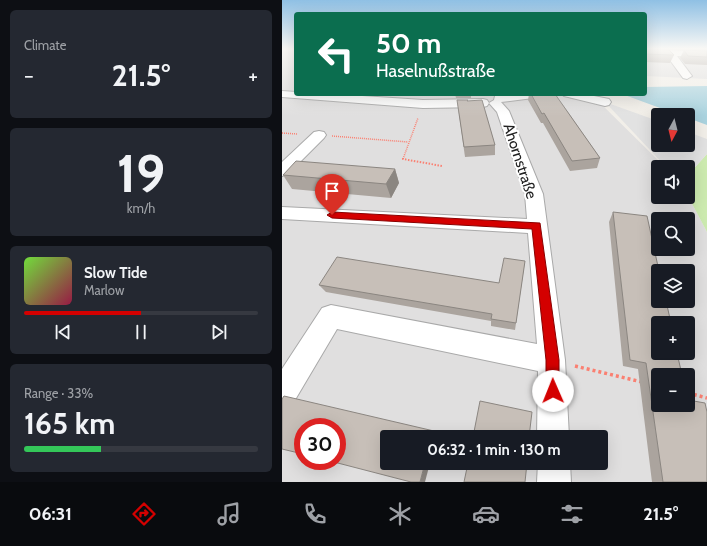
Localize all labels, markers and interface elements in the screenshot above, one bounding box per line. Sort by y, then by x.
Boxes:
text: 50 m [376,26,441,60]
icon: left [310,28,362,80]
text: Climate [24,37,66,53]
text: 21.5° [112,57,170,94]
text: Haselnußstraße [376,60,495,82]
text: − [24,62,34,89]
text: + [248,62,258,89]
north arrow [651,108,695,152]
map controls [651,108,695,412]
street label: Ahornstraße [499,121,541,201]
text: 19 [117,142,165,205]
button: sound [651,160,695,204]
pin [315,174,349,215]
icon: arrive [321,180,343,202]
text: km/h [127,200,155,216]
button: search [651,212,695,256]
text: Slow Tide [84,264,147,282]
button: layers [651,264,695,308]
text: Marlow [84,282,124,298]
button: + [651,316,695,360]
icon: previous [52,321,74,343]
icon: pause [130,321,152,343]
icon: next [208,321,230,343]
button: − [651,368,695,412]
position arrow [532,370,574,412]
text: Range · 33% [24,385,93,401]
text: 165 km [24,405,115,442]
speed limit sign: 30 [294,418,346,470]
text: 06:32 · 1 min · 130 m [427,441,561,459]
icon: directions [130,500,158,528]
icon: music [215,500,243,528]
icon: phone [301,500,329,528]
icon: climate [386,500,414,528]
icon: car [472,500,500,528]
icon: filters [558,500,586,528]
text: 06:31 [29,503,72,525]
text: 21.5° [643,503,678,525]

